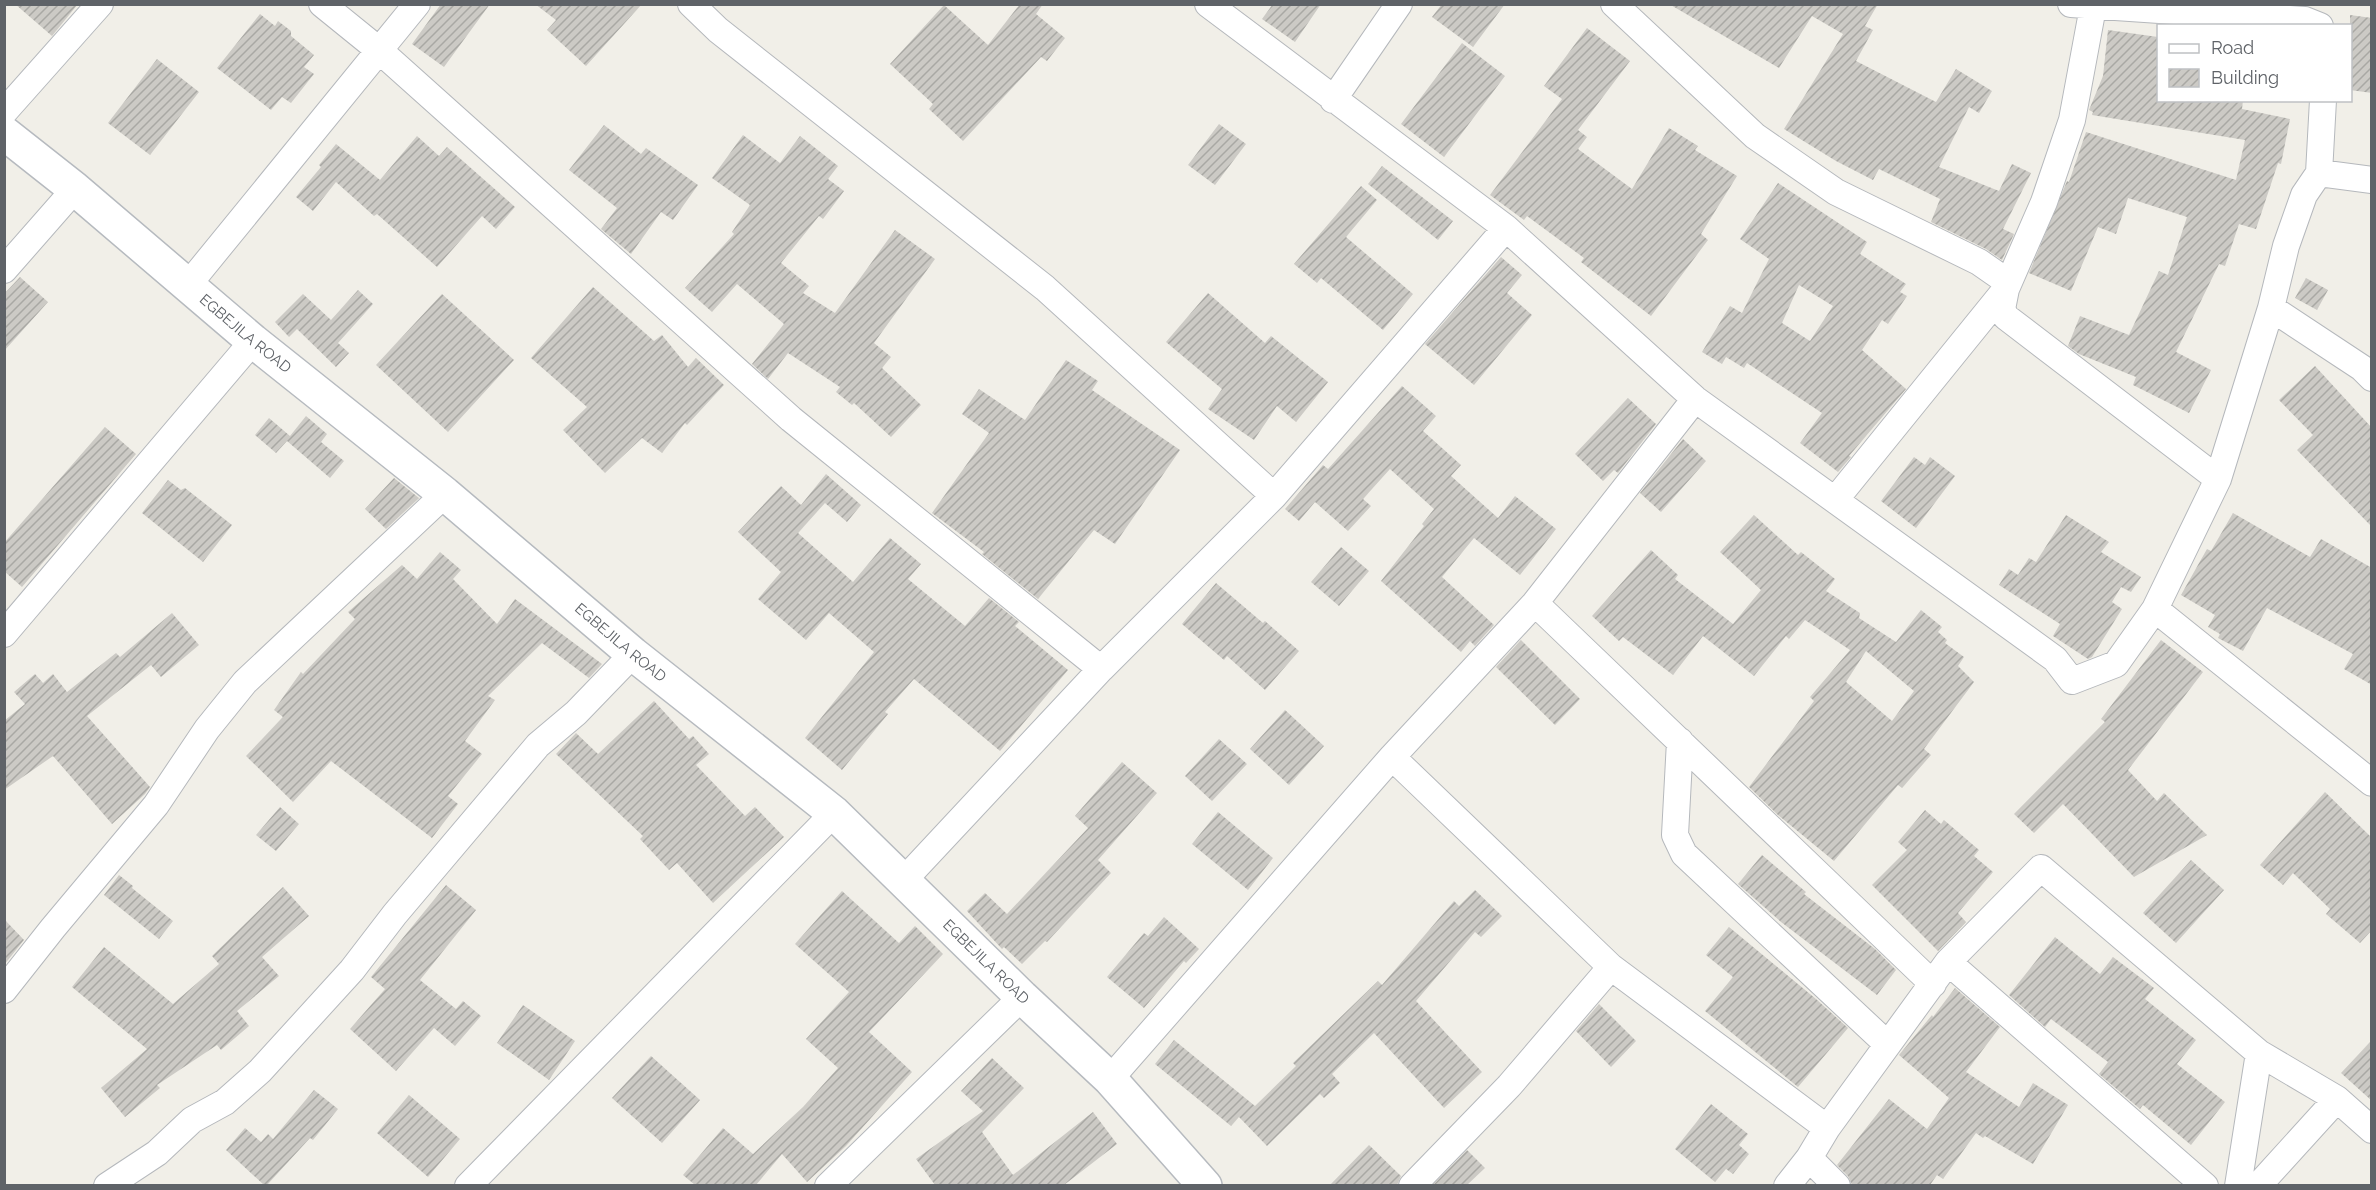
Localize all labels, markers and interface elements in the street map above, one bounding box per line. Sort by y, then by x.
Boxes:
legend [2157,24,2352,102]
text: Road [2211,37,2254,58]
text: Building [2211,67,2279,88]
street label: EGBEJILA ROAD [196,290,295,377]
street label: EGBEJILA ROAD [571,599,670,686]
street label: EGBEJILA ROAD [939,916,1033,1008]

